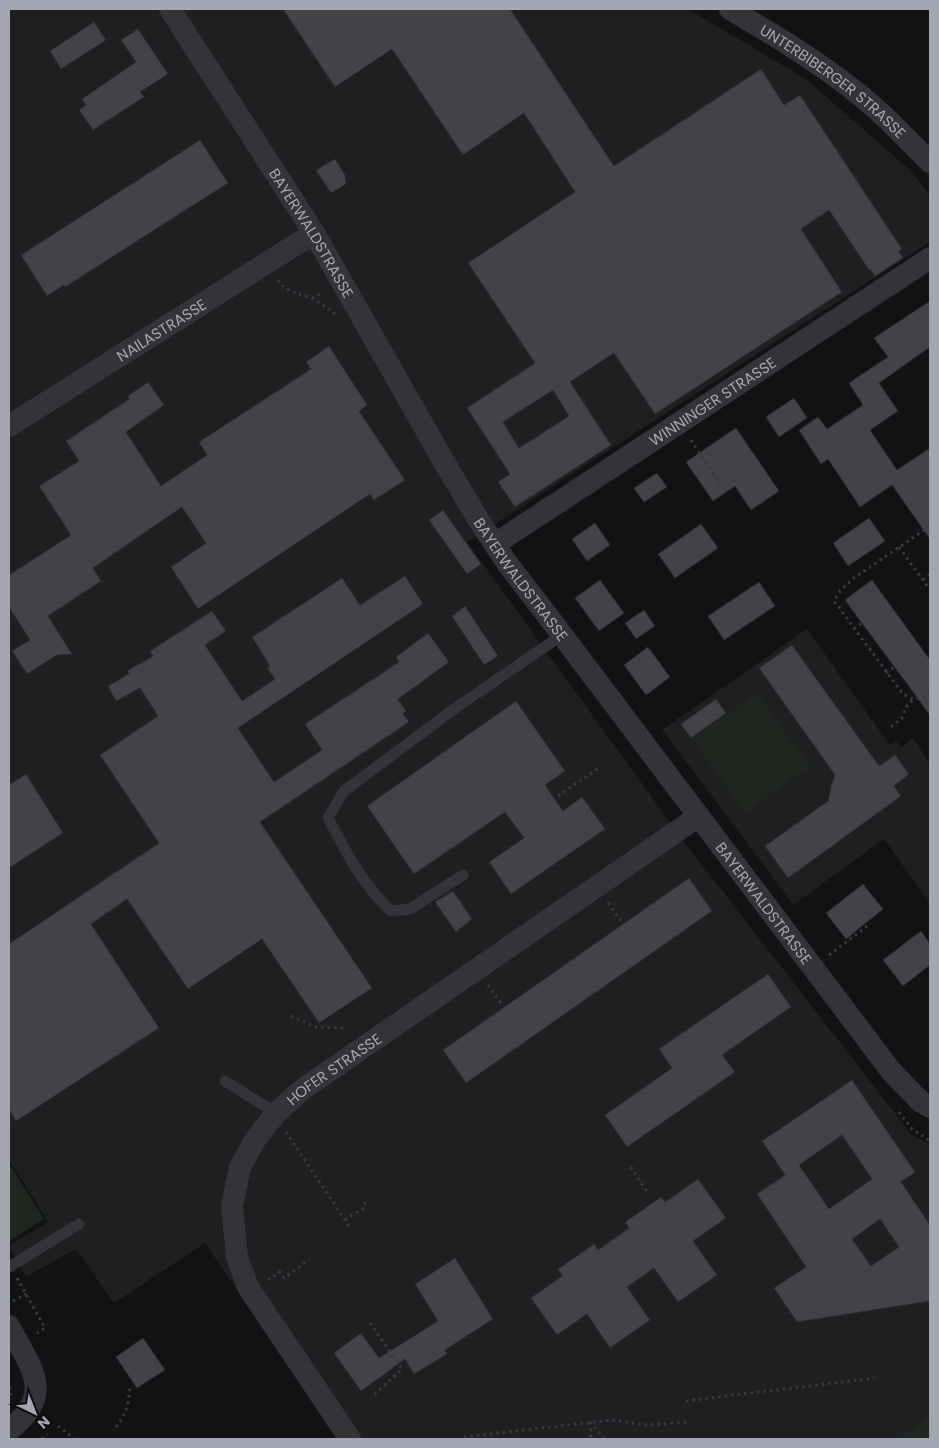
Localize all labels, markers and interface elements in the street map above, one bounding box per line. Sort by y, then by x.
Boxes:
street label: UNTERBIBERGER STRASSE [756,19,911,143]
street label: BAYERWALDSTRASSE [264,164,359,302]
street label: NAILASTRASSE [112,293,210,366]
street label: WINNINGER STRASSE [645,352,780,451]
street label: BAYERWALDSTRASSE [469,513,573,645]
street label: BAYERWALDSTRASSE [711,837,817,968]
street label: HOFER STRASSE [282,1028,385,1110]
north arrow [10,1388,60,1438]
text: N [33,1412,55,1433]

